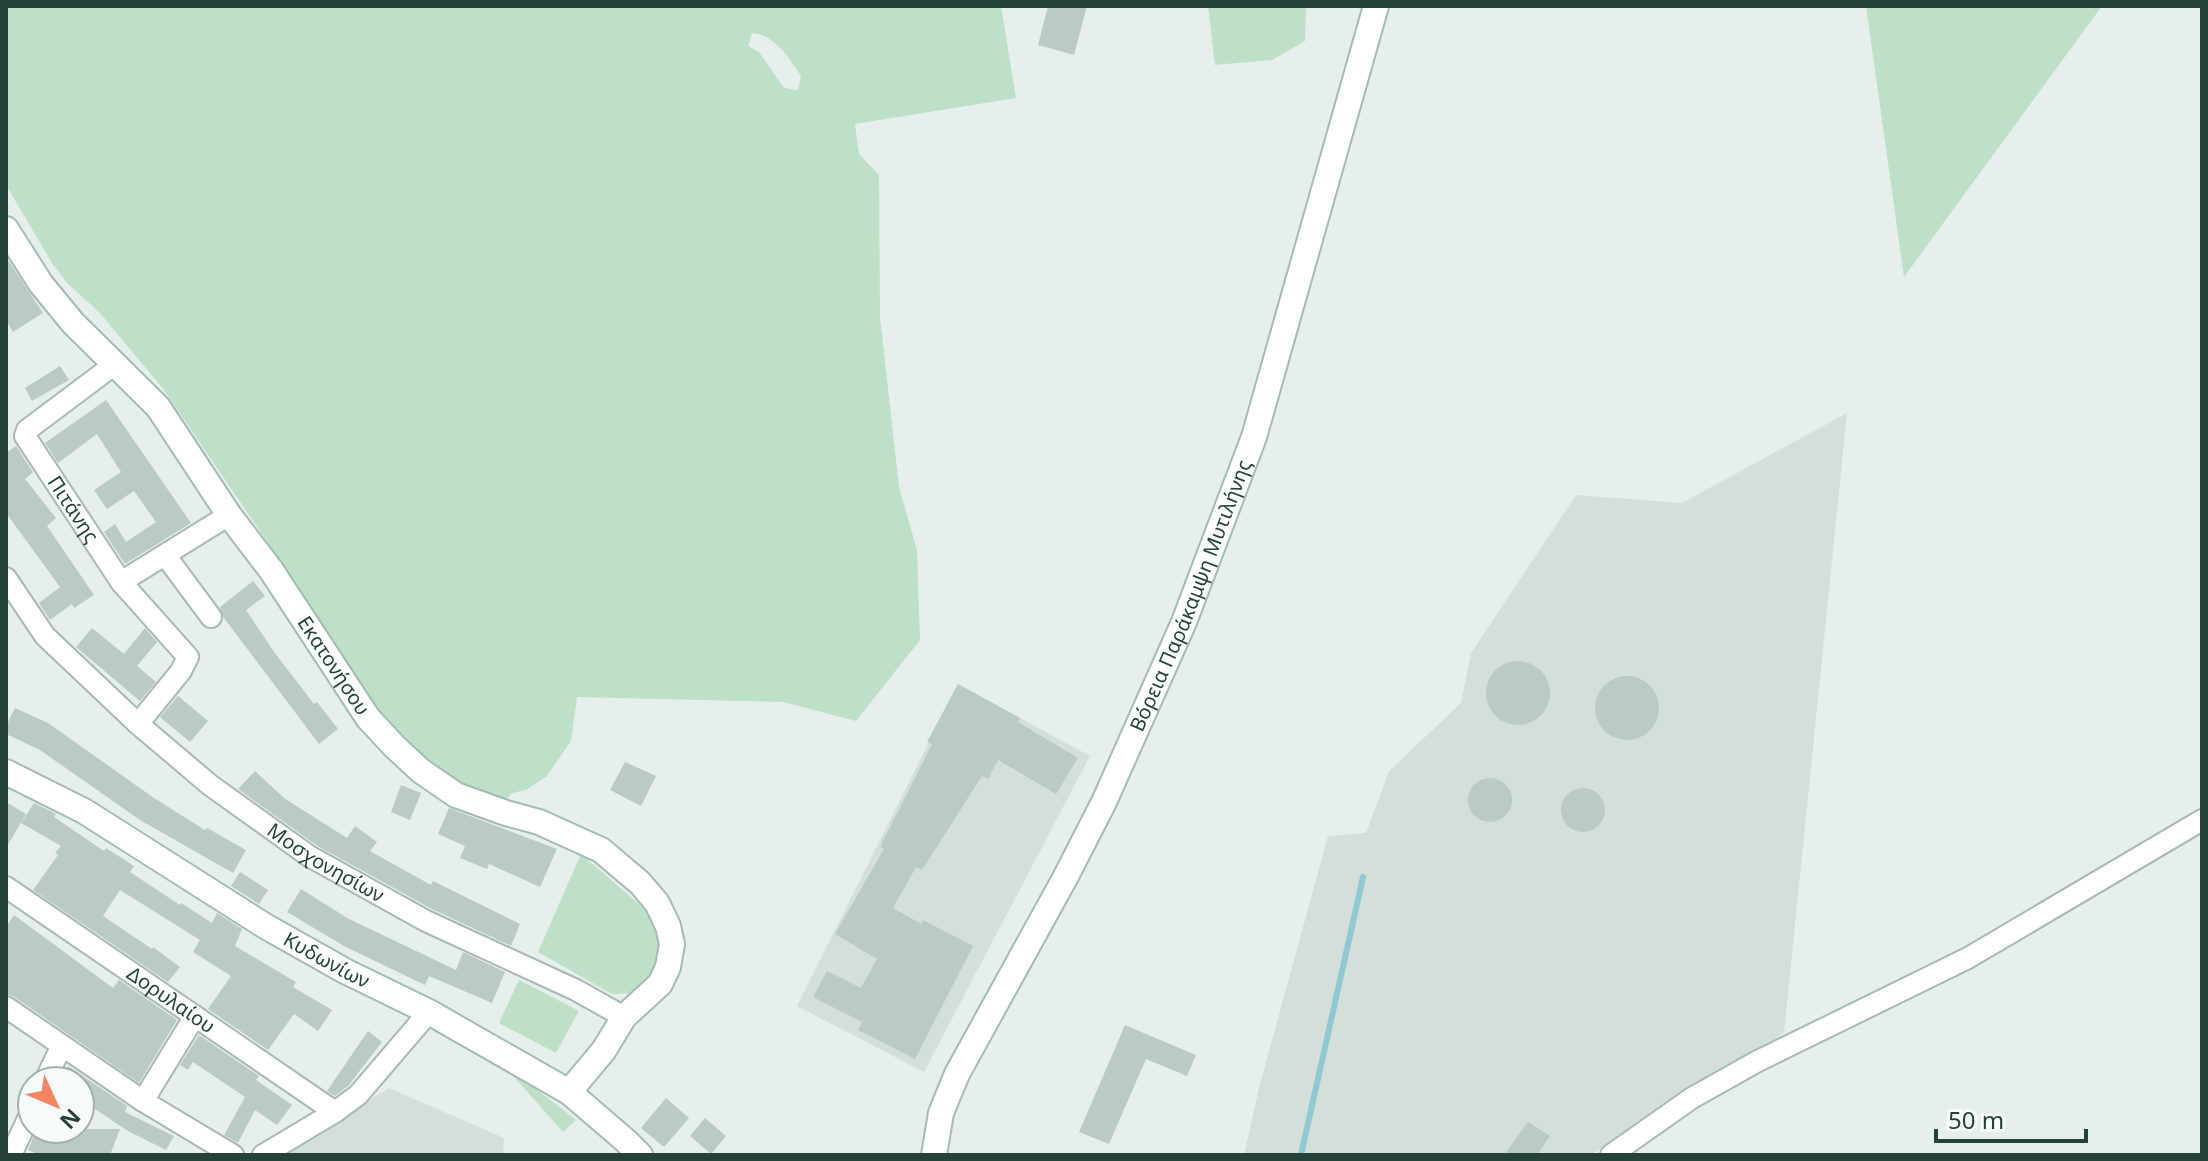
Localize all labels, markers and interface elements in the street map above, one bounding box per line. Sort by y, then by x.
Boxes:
street label: Βόρεια Παράκαμψη Μυτιλήνης [1123,455,1257,735]
street label: Πιτάνης [42,470,106,548]
street label: Εκατονήσου [292,610,377,720]
street label: Μοσχονησίων [262,816,389,908]
street label: Κυδωνίων [279,925,374,994]
street label: Δορυλαίου [122,960,221,1039]
north arrow [16,1065,96,1145]
scale bar [1936,1093,2086,1143]
text: N [54,1103,88,1136]
text: 50 m [1948,1103,2004,1136]

